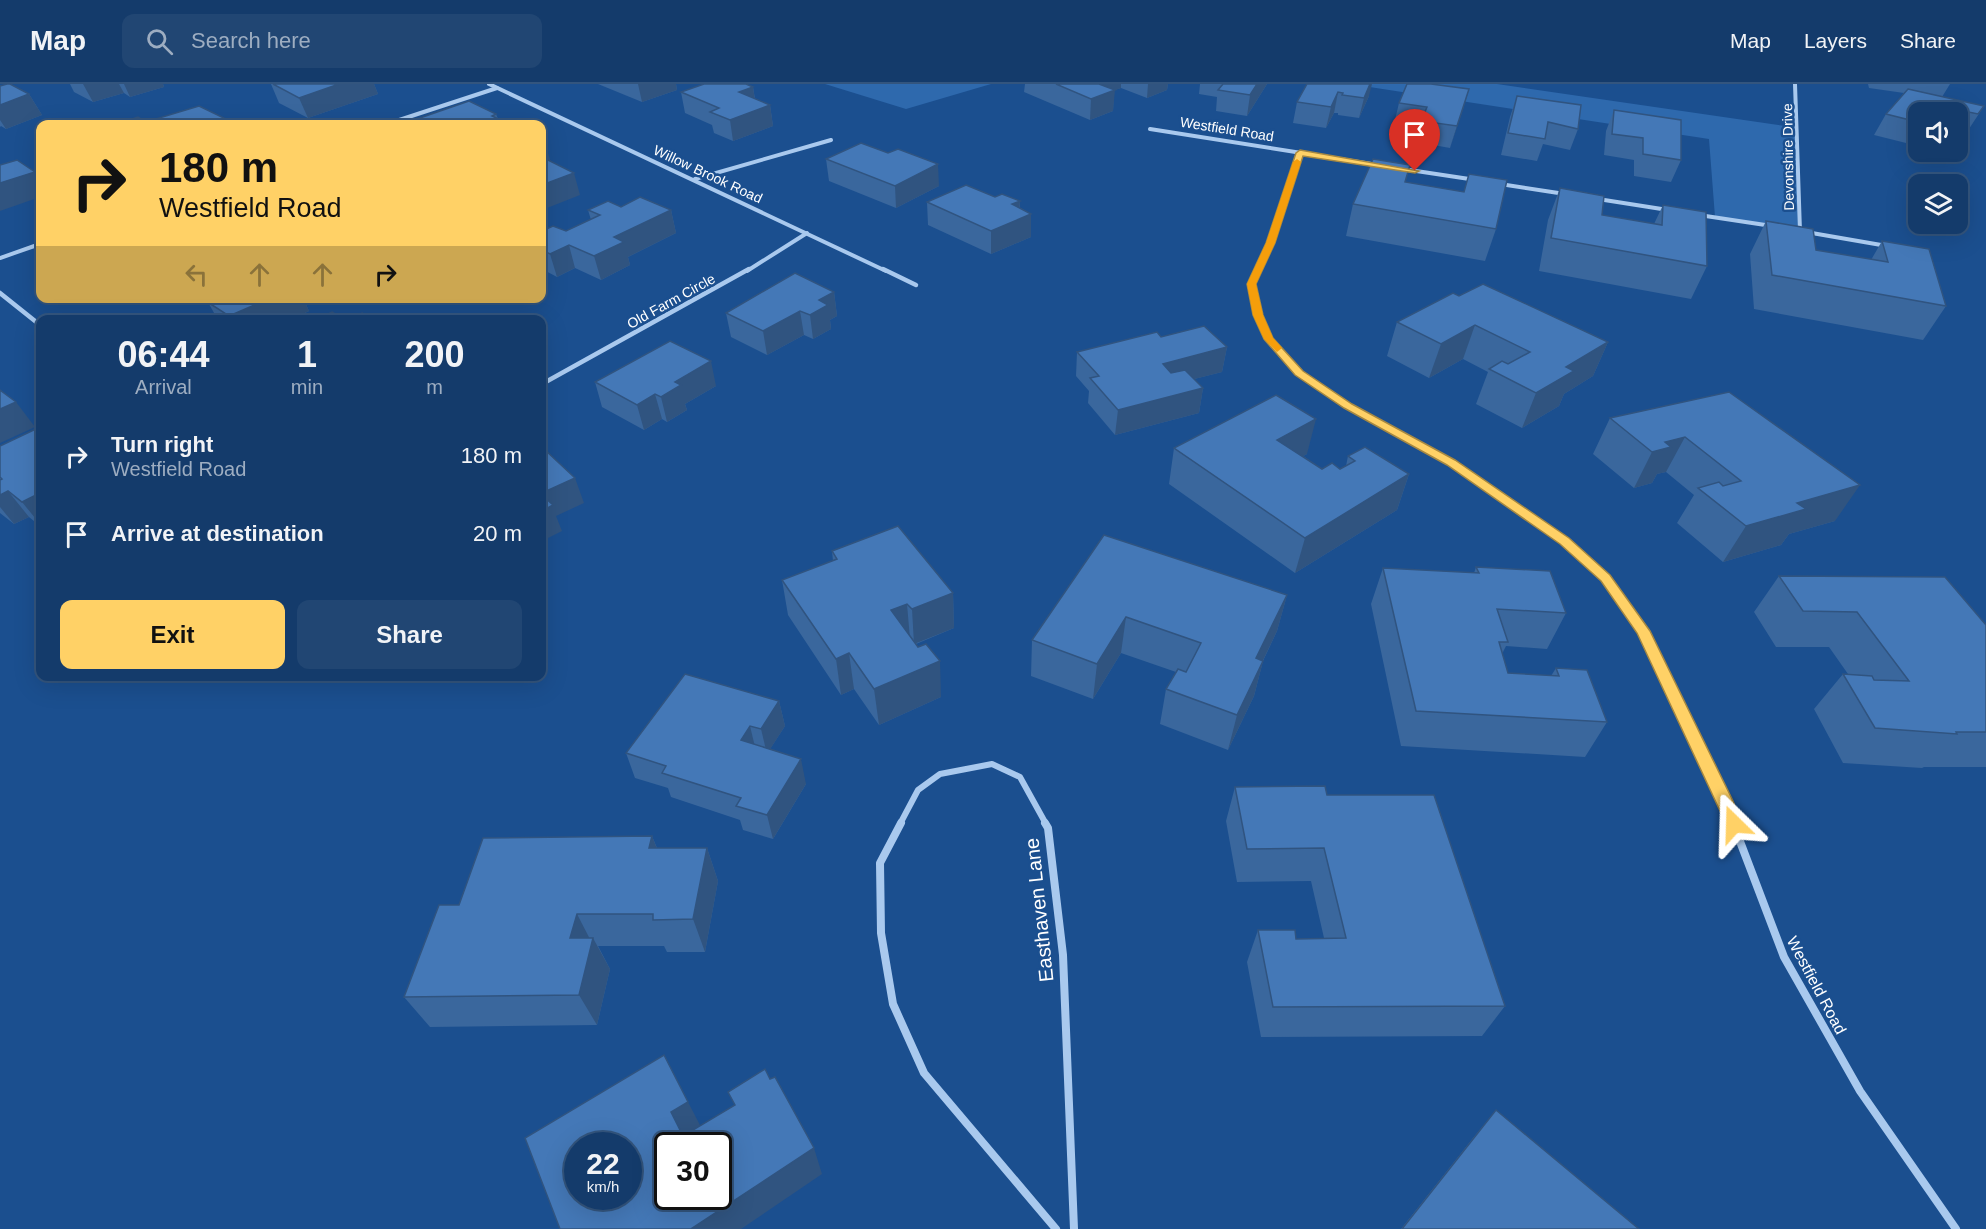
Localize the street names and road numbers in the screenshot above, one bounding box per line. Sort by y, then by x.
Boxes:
street label: Devonshire Drive [1779,103,1797,211]
street label: Westfield Road [1179,114,1275,144]
street label: Willow Brook Road [651,142,765,206]
street label: Old Farm Circle [624,270,718,332]
street label: Easthaven Lane [1021,837,1057,983]
street label: Westfield Road [1784,933,1849,1037]

